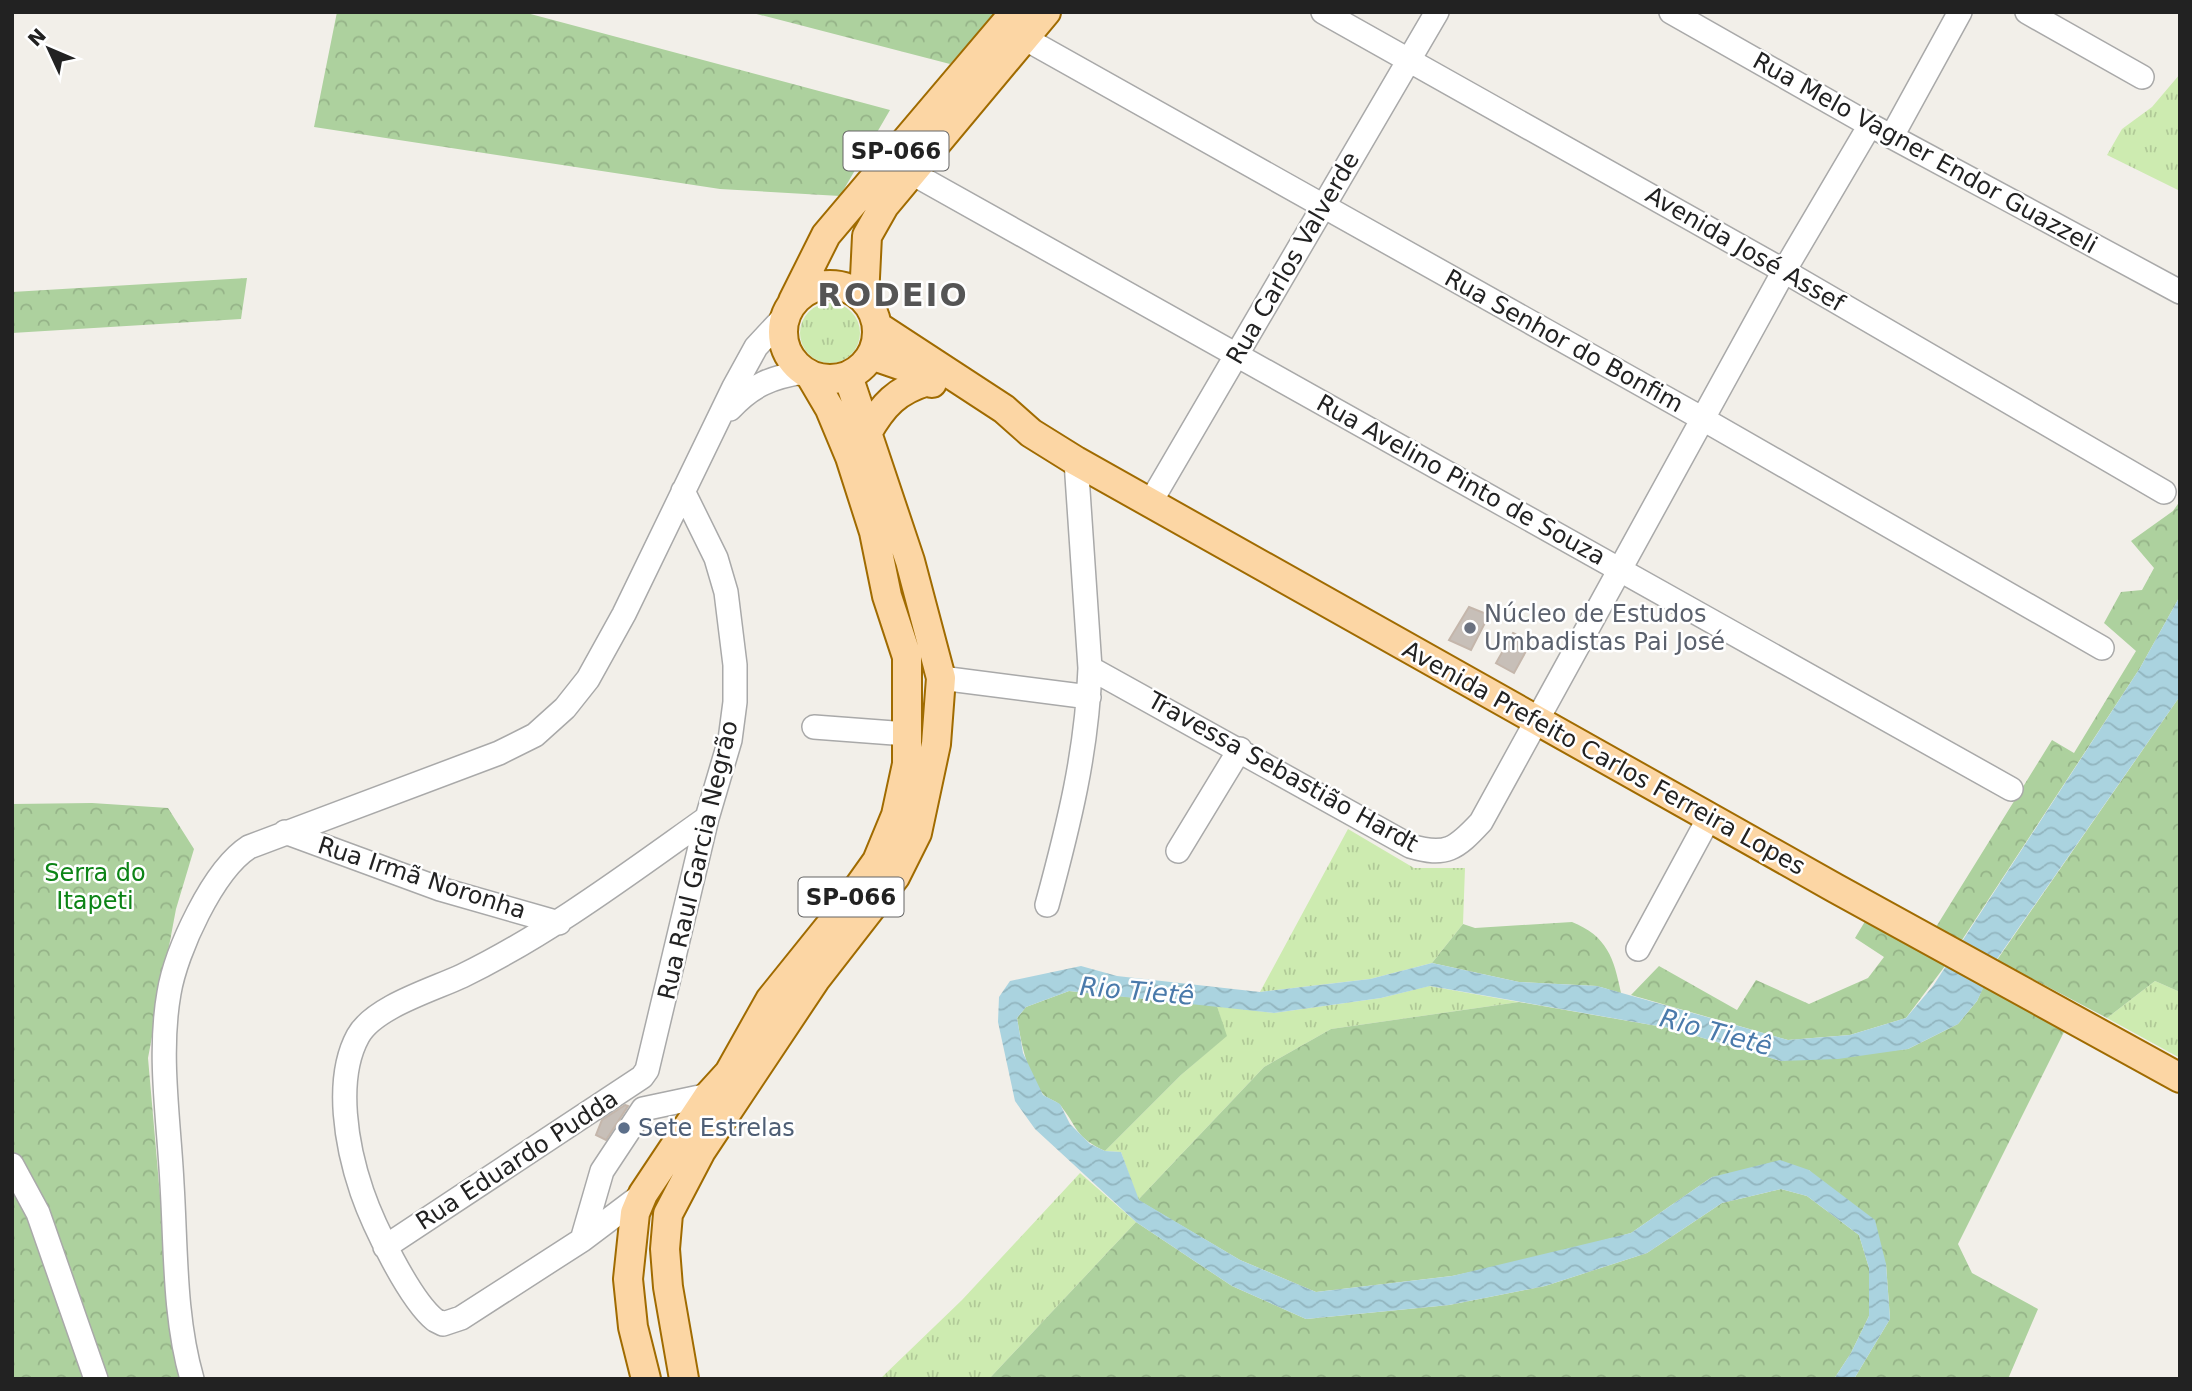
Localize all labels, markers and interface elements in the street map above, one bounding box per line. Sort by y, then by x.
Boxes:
north arrow [14,14,84,84]
text: N [23,24,50,51]
street label: Rua Melo Vagner Endor Guazzeli [1748,46,2102,260]
road number: SP-066 [844,132,948,170]
street label: Rua Carlos Valverde [1221,147,1365,369]
street label: Avenida José Assef [1641,181,1850,318]
street label: Rua Senhor do Bonfim [1440,264,1688,418]
district label: RODEIO [817,276,969,314]
street label: Rua Avelino Pinto de Souza [1312,389,1610,571]
place label: Núcleo de Estudos Umbadistas Pai José [1484,600,1725,656]
marker: Núcleo de Estudos Umbadistas Pai José [1462,620,1478,636]
street label: Avenida Prefeito Carlos Ferreira Lopes [1398,635,1810,881]
street label: Travessa Sebastião Hardt [1142,685,1423,858]
street label: Rua Raul Garcia Negrão [652,718,744,1002]
street label: Rua Irmã Noronha [314,831,530,925]
park label: Serra do Itapeti [44,859,146,915]
road number: SP-066 [798,877,903,916]
water label: Rio Tietê [1079,971,1195,1011]
water label: Rio Tietê [1657,1003,1775,1061]
street label: Rua Eduardo Pudda [411,1084,623,1236]
place label: Sete Estrelas [638,1114,795,1142]
marker: Sete Estrelas [616,1120,632,1136]

